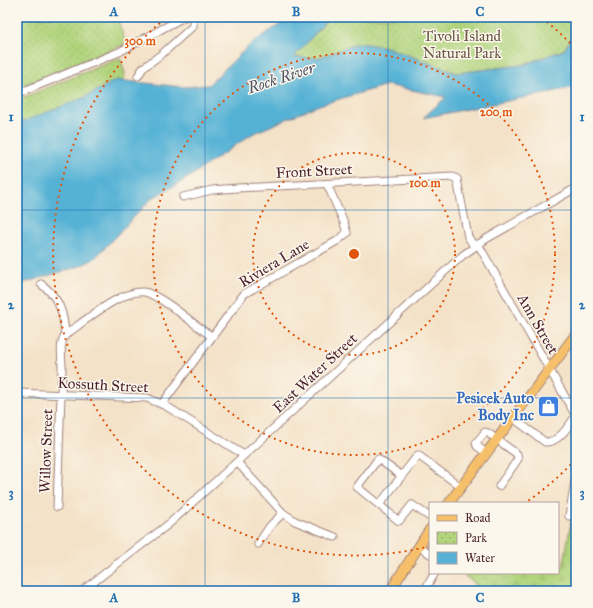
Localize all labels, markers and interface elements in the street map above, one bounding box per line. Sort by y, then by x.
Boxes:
text: A [109,4,119,20]
text: B [292,4,301,20]
text: C [476,4,485,20]
park label: Tivoli Island Natural Park [423,27,502,62]
text: 300 m [124,34,157,49]
water label: Rock River [244,57,319,98]
text: 200 m [480,105,513,119]
text: 1 [8,109,14,125]
text: 1 [579,109,585,125]
street label: Front Street [275,160,353,182]
text: 100 m [409,176,442,190]
street label: Riviera Lane [235,235,313,291]
centre of rings [347,247,361,261]
street label: Ann Street [513,290,563,358]
text: 2 [8,297,15,313]
text: 2 [579,297,586,313]
street label: East Water Street [269,329,361,417]
street label: Kossuth Street [57,374,150,396]
place label: Pesicek Auto Body Inc [456,389,535,425]
shop icon: Pesicek Auto Body Inc [536,394,562,420]
street label: Willow Street [36,408,56,493]
text: 3 [8,485,14,501]
text: 3 [579,485,585,501]
legend [429,502,559,574]
text: Road [465,511,491,525]
text: Park [465,531,487,545]
text: Water [465,551,495,565]
text: A [109,590,119,606]
text: B [292,590,301,606]
text: C [476,590,485,606]

